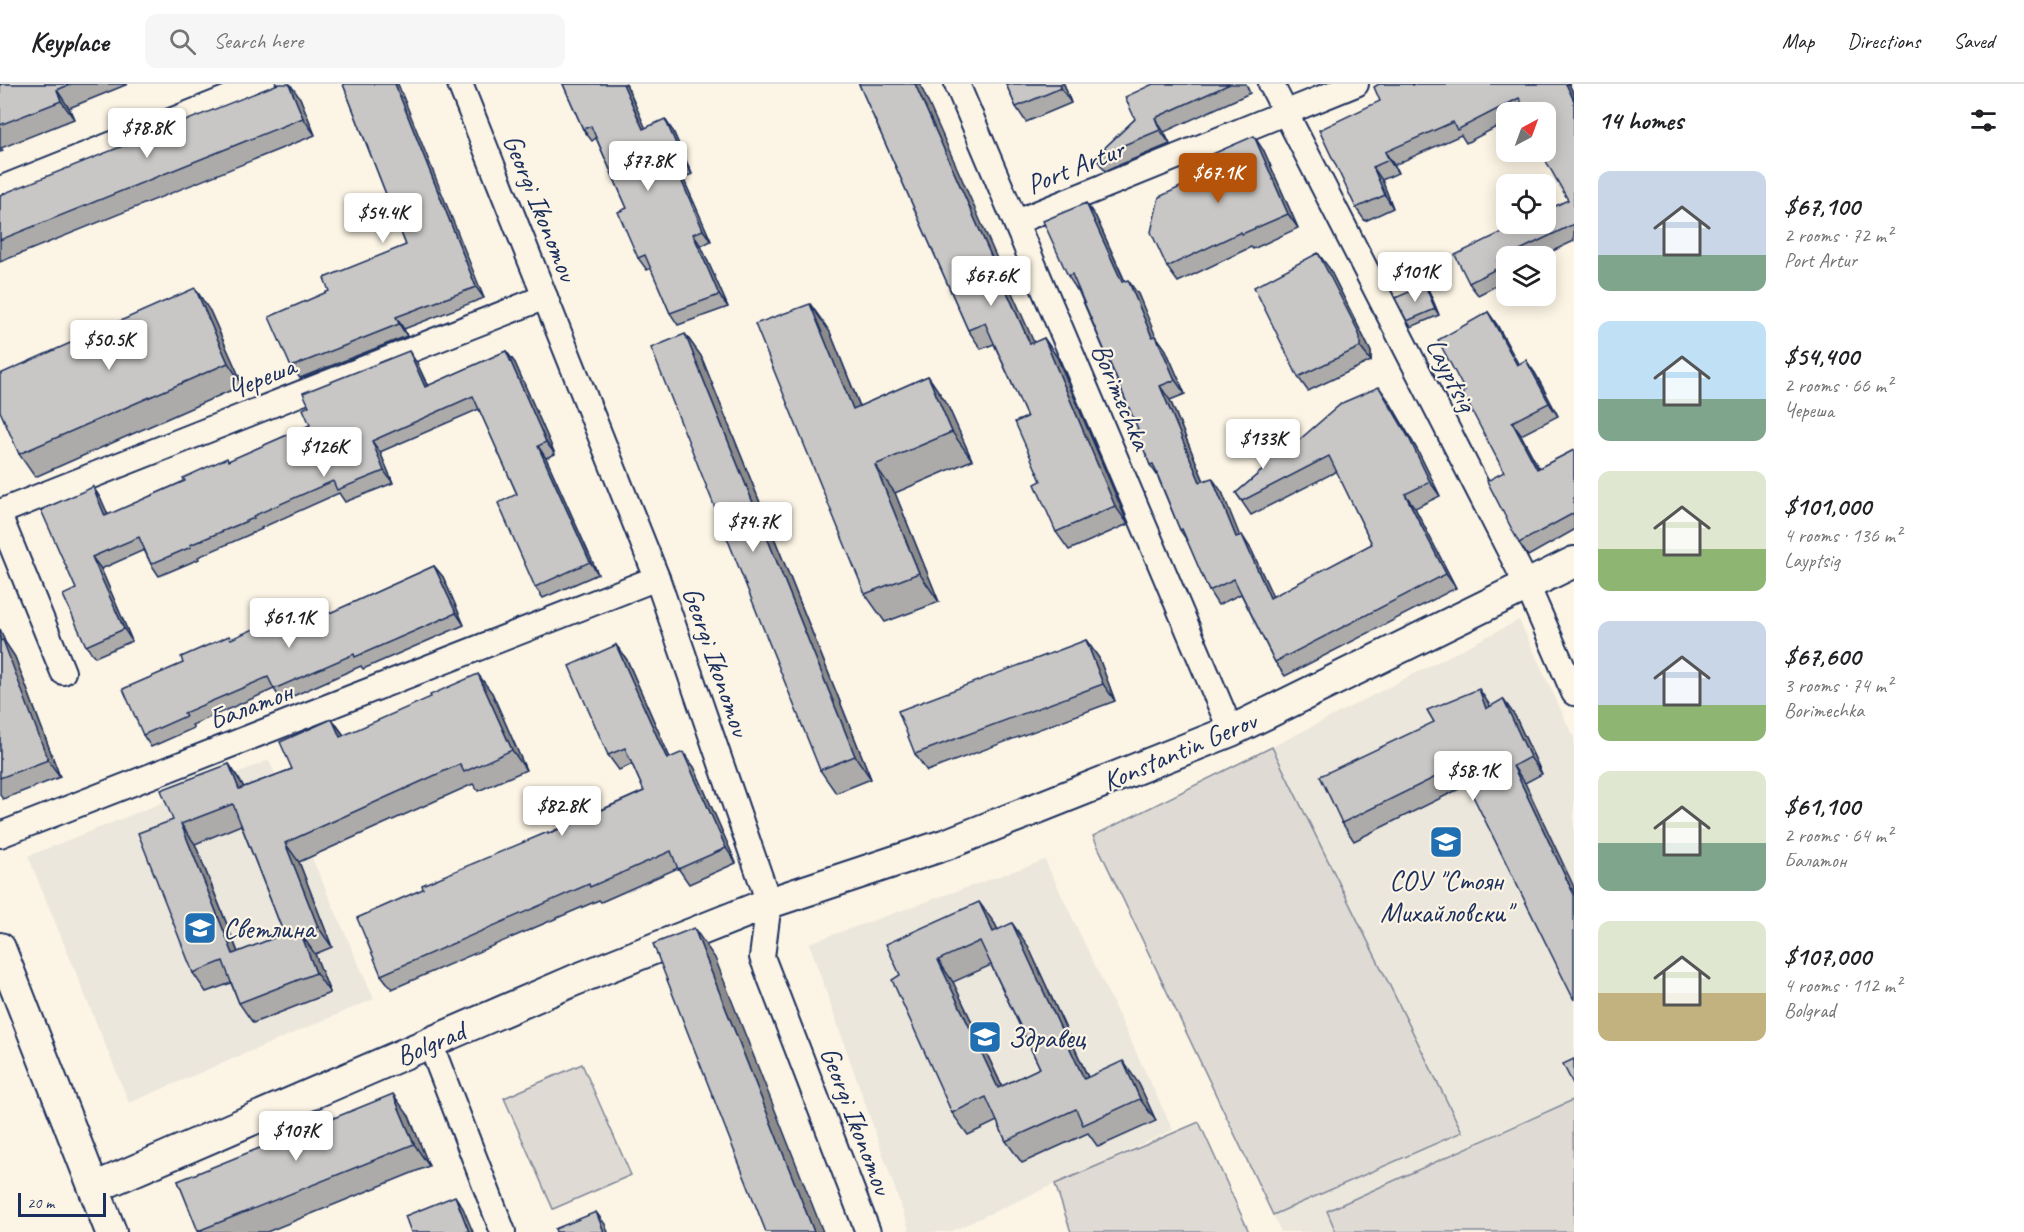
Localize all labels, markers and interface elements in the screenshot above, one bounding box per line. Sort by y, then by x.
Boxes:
search box [145,14,565,68]
text: Keyplace [30,24,109,59]
icon: search [166,25,199,58]
text: Search here [214,27,303,55]
text: Map [1782,28,1814,54]
text: Directions [1847,28,1920,54]
text: Saved [1953,28,1994,54]
north arrow [1496,102,1556,162]
map controls [1496,102,1556,306]
text: 14 homes [1598,104,1683,137]
icon: filters [1967,104,2000,137]
pin: $78.8K [98,108,196,159]
text: $78.8K [122,115,172,140]
street label: Georgi Ikonomov [495,129,587,288]
street label: Port Artur [1021,130,1131,202]
pin: $77.8K [599,141,697,192]
text: $77.8K [623,148,673,173]
pin: $67.1K [1169,153,1267,204]
text: $67.1K [1193,160,1243,185]
button: locate [1496,174,1556,234]
text: $67,100 [1784,190,1860,223]
pin: $54.4K [334,193,432,244]
icon: home [1646,195,1718,267]
text: $54.4K [358,200,408,225]
text: 2 rooms · 72 m² [1784,223,1892,248]
button: layers [1496,246,1556,306]
text: Port Artur [1784,248,1857,273]
pin: $101K [1373,252,1457,303]
pin: $67.6K [942,256,1040,307]
text: $101K [1392,259,1438,284]
text: $67.6K [966,263,1016,288]
pin: $50.5K [60,320,158,371]
text: $50.5K [84,327,134,352]
street label: Layptsig [1418,332,1486,419]
street label: Borimechka [1084,338,1160,456]
text: $54,400 [1784,340,1859,373]
icon: home [1646,345,1718,417]
street label: Череша [222,347,303,407]
text: 2 rooms · 66 m² [1784,373,1892,398]
text: Череша [1784,398,1834,423]
pin: $133K [1221,419,1305,470]
text: $133K [1240,426,1286,451]
pin: $126K [282,427,366,478]
text: $126K [301,434,347,459]
text: $101,000 [1784,490,1871,523]
icon: home [1646,495,1718,567]
pin: $74.7K [704,502,802,553]
text: $74.7K [728,509,778,534]
text: 4 rooms · 136 m² [1784,523,1901,548]
text: Layptsig [1784,548,1840,573]
street label: Georgi Ikonomov [675,582,759,743]
pin: $61.1K [240,598,338,649]
text: $61.1K [264,605,314,630]
text: $67,600 [1784,640,1860,673]
icon: home [1646,645,1718,717]
street label: Балатон [203,673,299,737]
text: 3 rooms · 74 m² [1784,673,1892,698]
text: Borimechka [1784,698,1864,723]
street label: Konstantin Gerov [1097,701,1264,799]
pin: $58.1K [1424,751,1522,802]
text: $58.1K [1448,758,1498,783]
pin: $82.8K [513,786,611,837]
text: $61,100 [1784,790,1860,823]
text: $82.8K [537,793,587,818]
icon: home [1646,795,1718,867]
text: 2 rooms · 64 m² [1784,823,1892,848]
school or university icon: СОУ "Стоян Михайловски" [1428,824,1464,860]
text: Балатон [1784,848,1846,873]
place label: СОУ "Стоян Михайловски" [1380,863,1517,930]
school or university icon: Светлина [182,910,218,946]
place label: Светлина [223,911,317,946]
text: $107,000 [1784,940,1871,973]
icon: home [1646,945,1718,1017]
text: 4 rooms · 112 m² [1784,973,1901,998]
text: Bolgrad [1784,998,1835,1023]
street label: Bolgrad [390,1012,474,1074]
school or university icon: Здравец [967,1019,1003,1055]
place label: Здравец [1008,1020,1087,1055]
street label: Georgi Ikonomov [812,1042,902,1201]
pin: $107K [254,1111,338,1162]
text: $107K [273,1118,319,1143]
scale bar [18,1190,106,1218]
text: 20 m [27,1193,54,1213]

